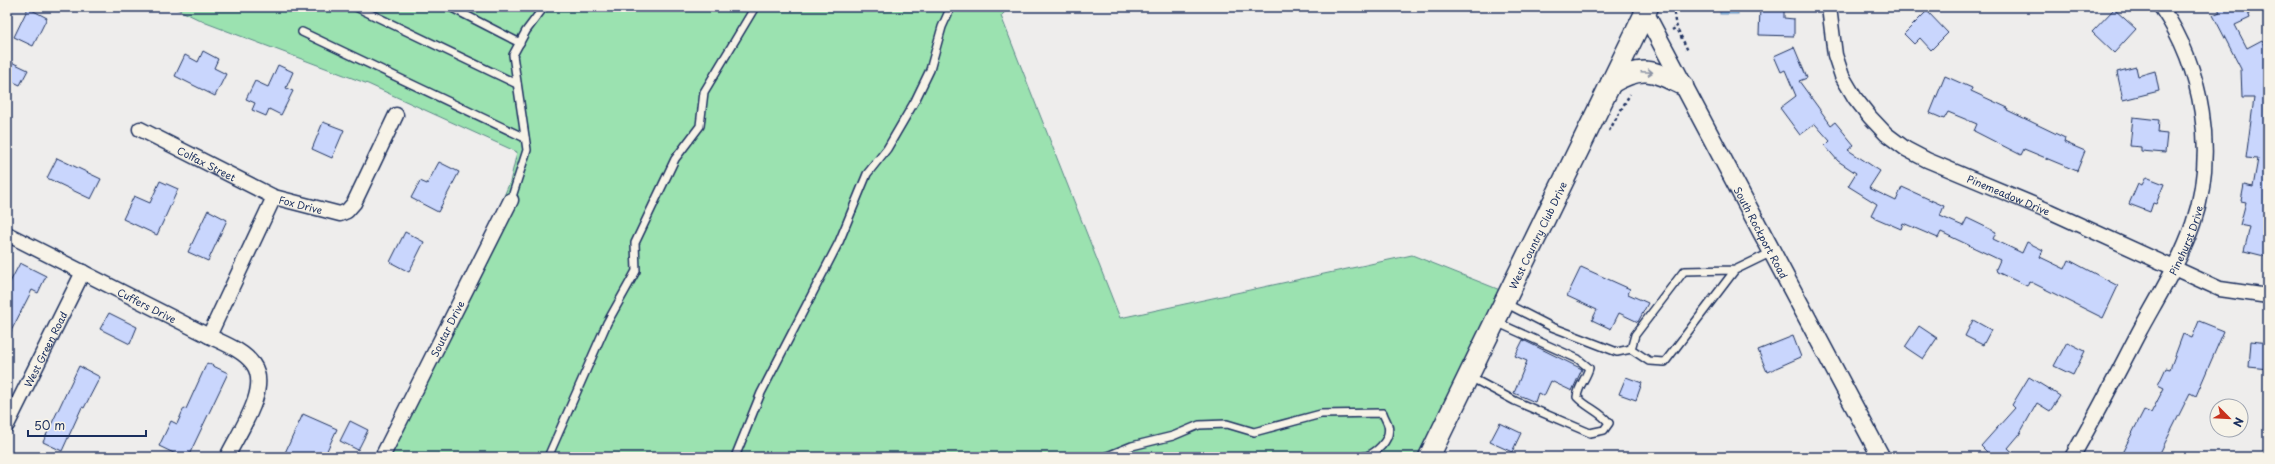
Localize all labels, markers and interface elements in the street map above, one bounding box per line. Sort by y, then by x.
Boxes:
one-way arrow [1640,68,1653,75]
street label: Colfax Street [175,142,239,184]
street label: Pinemeadow Drive [1965,170,2052,218]
street label: West Country Club Drive [1504,178,1570,291]
street label: South Rockport Road [1731,184,1792,281]
street label: Fox Drive [277,191,324,217]
street label: Pinehurst Drive [2164,204,2206,277]
street label: Cuffers Drive [115,284,179,326]
street label: Soutar Drive [426,297,467,359]
street label: West Green Road [20,308,70,389]
north arrow [2209,398,2249,438]
scale bar [28,412,146,438]
text: N [2229,415,2248,430]
text: 50 m [34,416,65,434]

